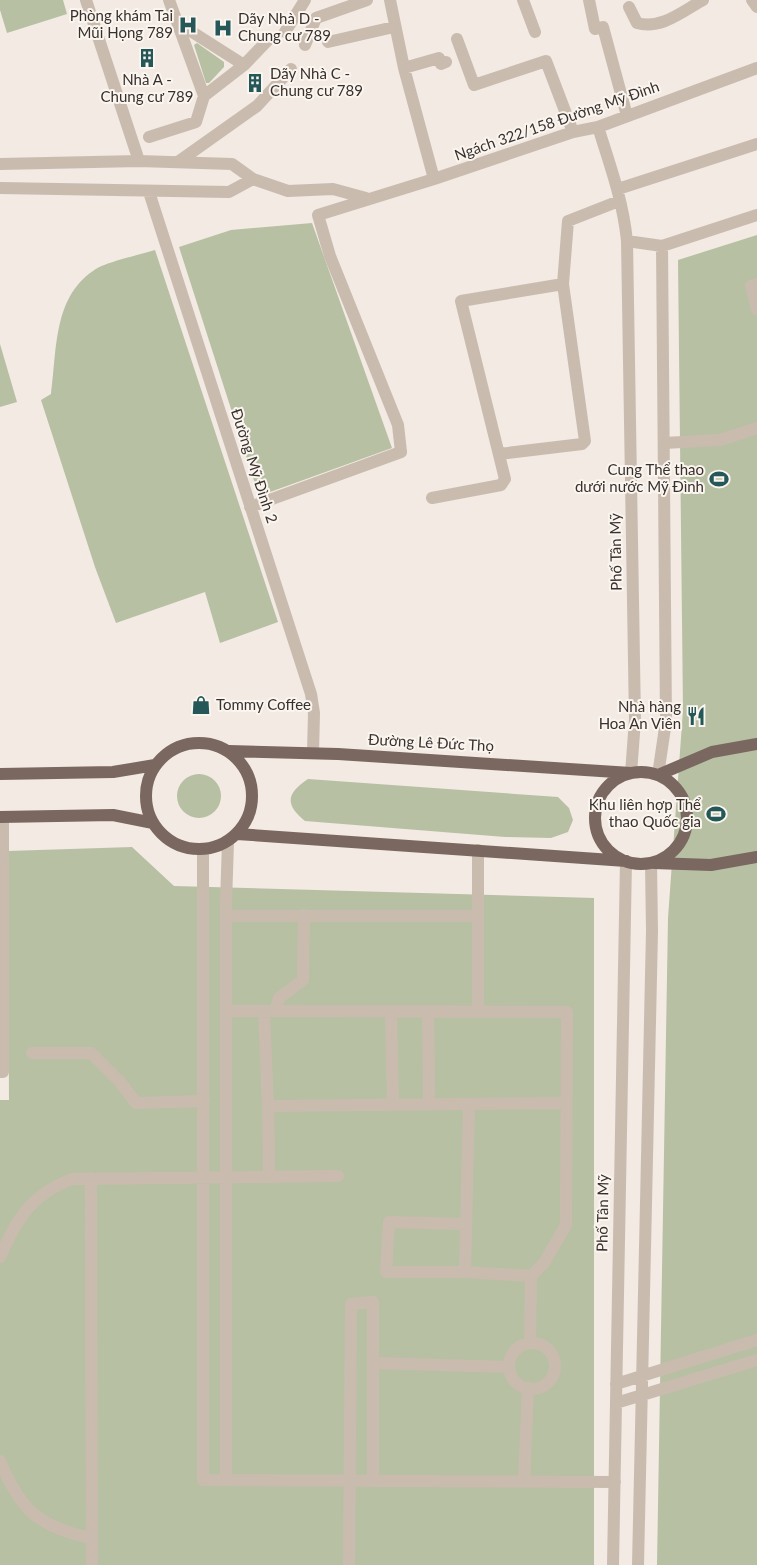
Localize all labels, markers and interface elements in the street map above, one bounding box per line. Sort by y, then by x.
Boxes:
place label: Phòng khám Tai Mũi Họng 789 [70,6,173,41]
place label: Dãy Nhà D - Chung cư 789 [238,9,331,44]
hospital icon: Phòng khám Tai Mũi Họng 789 [177,14,199,36]
hospital icon: Dãy Nhà D - Chung cư 789 [212,17,234,39]
building icon: Nhà A - Chung cư 789 [136,47,158,69]
place label: Dãy Nhà C - Chung cư 789 [270,64,363,99]
place label: Nhà A - Chung cư 789 [101,70,193,105]
building icon: Dãy Nhà C - Chung cư 789 [244,72,266,94]
street label: Ngách 322/158 Đường Mỹ Đình [452,76,661,164]
street label: Đường Mỹ Đình 2 [228,406,282,525]
place label: Cung Thể thao dưới nước Mỹ Đình [575,460,704,495]
sports icon: Cung Thể thao dưới nước Mỹ Đình [708,468,730,490]
street label: Phố Tân Mỹ [605,513,625,591]
shop icon: Tommy Coffee [190,694,212,716]
place label: Tommy Coffee [216,695,311,713]
place label: Nhà hàng Hoa An Viên [599,697,681,732]
restaurant icon: Nhà hàng Hoa An Viên [685,705,707,727]
street label: Đường Lê Đức Thọ [368,730,494,754]
place label: Khu liên hợp Thể thao Quốc gia [589,795,701,830]
sports icon: Khu liên hợp Thể thao Quốc gia [705,803,727,825]
street label: Phố Tân Mỹ [592,1174,612,1252]

